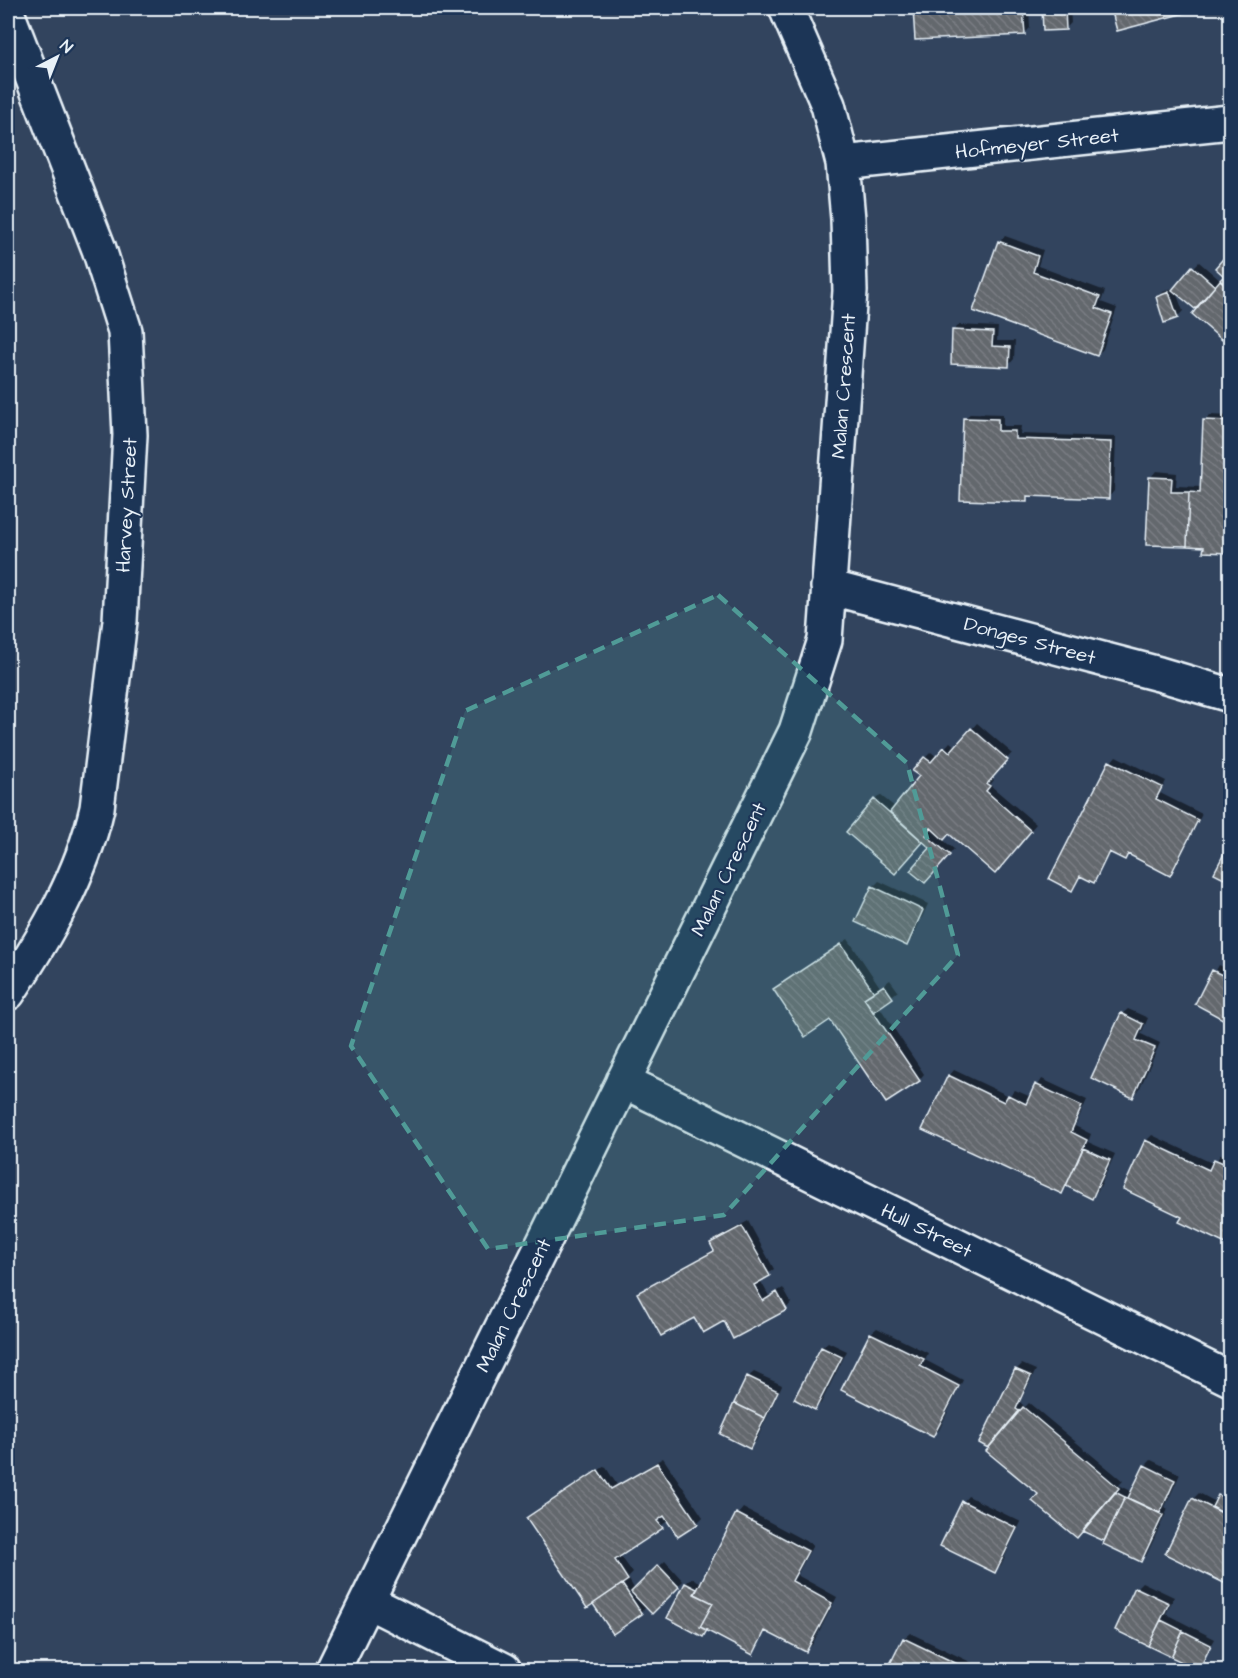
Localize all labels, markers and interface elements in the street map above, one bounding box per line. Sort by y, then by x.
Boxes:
north arrow [27,27,87,87]
text: N [55,35,77,58]
street label: Hofmeyer Street [954,121,1120,167]
street label: Malan Crescent [825,312,863,460]
street label: Harvey Street [109,437,146,573]
street label: Donges Street [961,610,1099,673]
street label: Malan Crescent [684,798,773,941]
street label: Hull Street [876,1197,977,1265]
street label: Malan Crescent [469,1234,558,1377]

